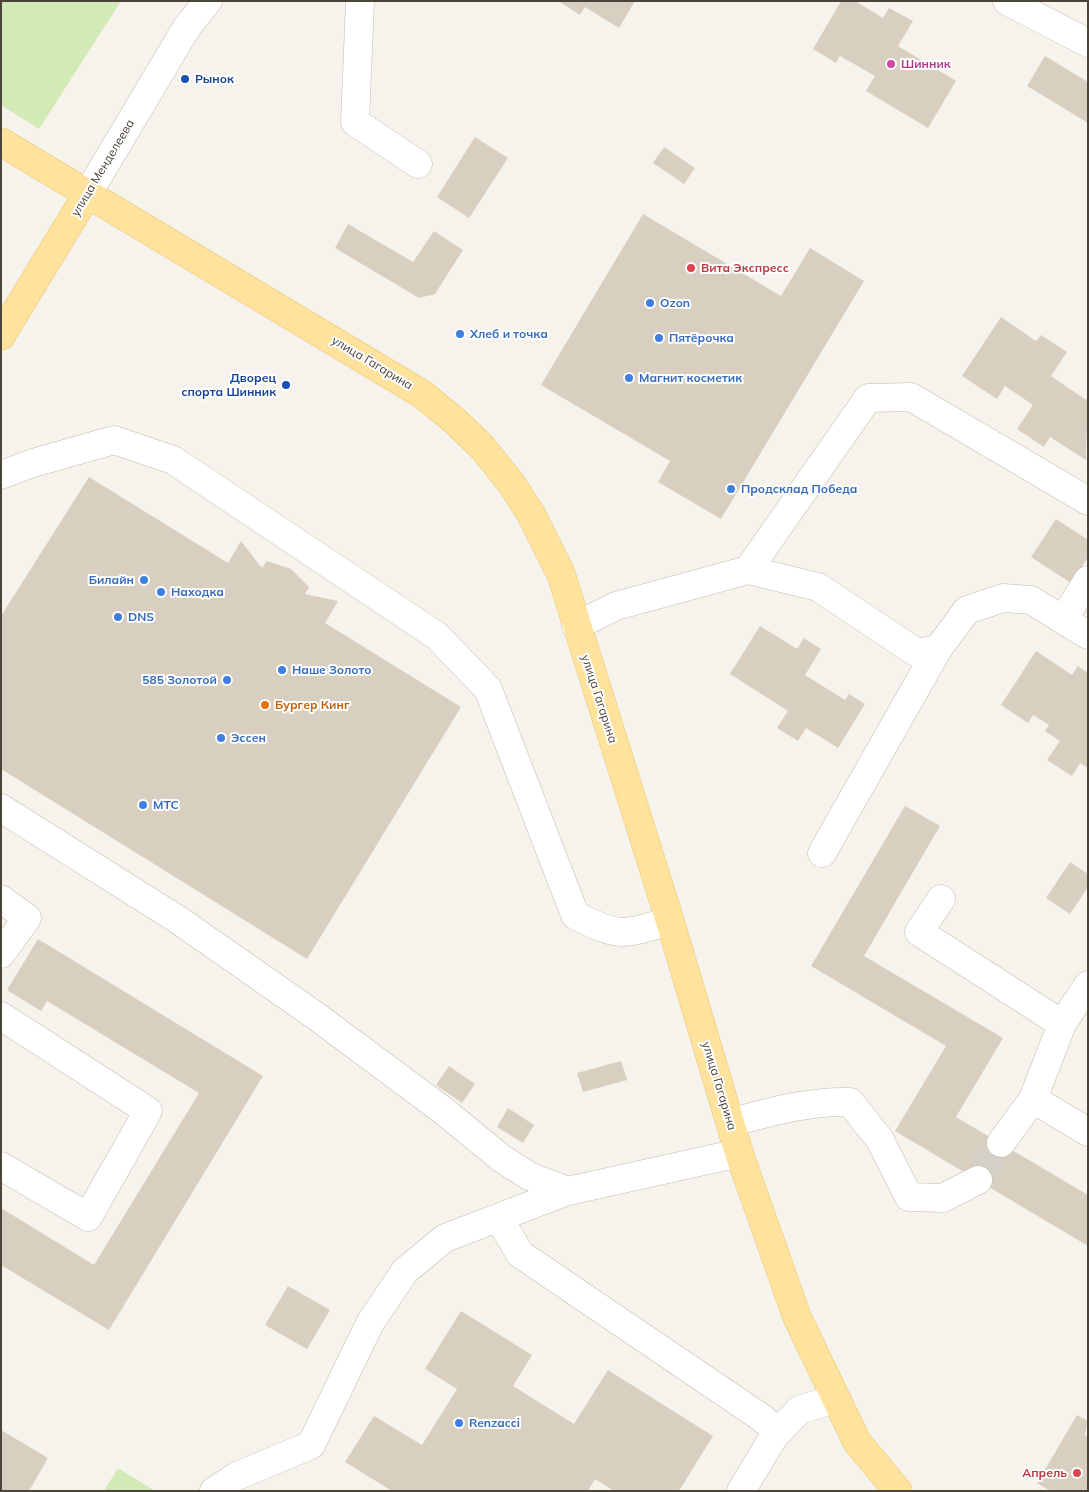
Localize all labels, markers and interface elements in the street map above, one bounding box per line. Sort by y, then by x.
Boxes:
place label: Шинник [901,57,951,71]
marker: Шинник [885,58,897,70]
place label: Рынок [195,72,234,86]
marker: Рынок [179,73,191,85]
street label: улица Менделеева [68,117,138,219]
place label: Вита Экспресс [701,261,789,275]
marker: Вита Экспресс [685,262,697,274]
place label: Ozon [660,296,690,310]
marker: Ozon [644,297,656,309]
place label: Хлеб и точка [470,327,548,341]
marker: Хлеб и точка [454,328,466,340]
place label: Пятёрочка [669,331,734,345]
marker: Пятёрочка [653,332,665,344]
street label: улица Гагарина [329,333,415,393]
place label: Дворец спорта Шинник [181,371,276,399]
place label: Магнит косметик [639,371,742,385]
marker: Магнит косметик [623,372,635,384]
marker: Дворец спорта Шинник [280,379,292,391]
place label: Продсклад Победа [741,482,857,496]
marker: Продсклад Победа [725,483,737,495]
place label: Билайн [89,573,134,587]
marker: Билайн [138,574,150,586]
place label: Находка [171,585,224,599]
marker: Находка [155,586,167,598]
place label: DNS [128,610,154,624]
marker: DNS [112,611,124,623]
street label: улица Гагарина [578,653,620,745]
place label: Наше Золото [292,663,372,677]
marker: Наше Золото [276,664,288,676]
place label: 585 Золотой [142,673,217,687]
marker: 585 Золотой [221,674,233,686]
place label: Бургер Кинг [275,698,349,712]
marker: Бургер Кинг [259,699,271,711]
place label: Эссен [231,731,266,745]
marker: Эссен [215,732,227,744]
place label: МТС [153,798,179,812]
marker: МТС [137,799,149,811]
street label: улица Гагарина [699,1040,739,1132]
place label: Renzacci [469,1416,520,1430]
marker: Renzacci [453,1417,465,1429]
place label: Апрель [1022,1466,1067,1480]
marker: Апрель [1071,1467,1083,1479]

